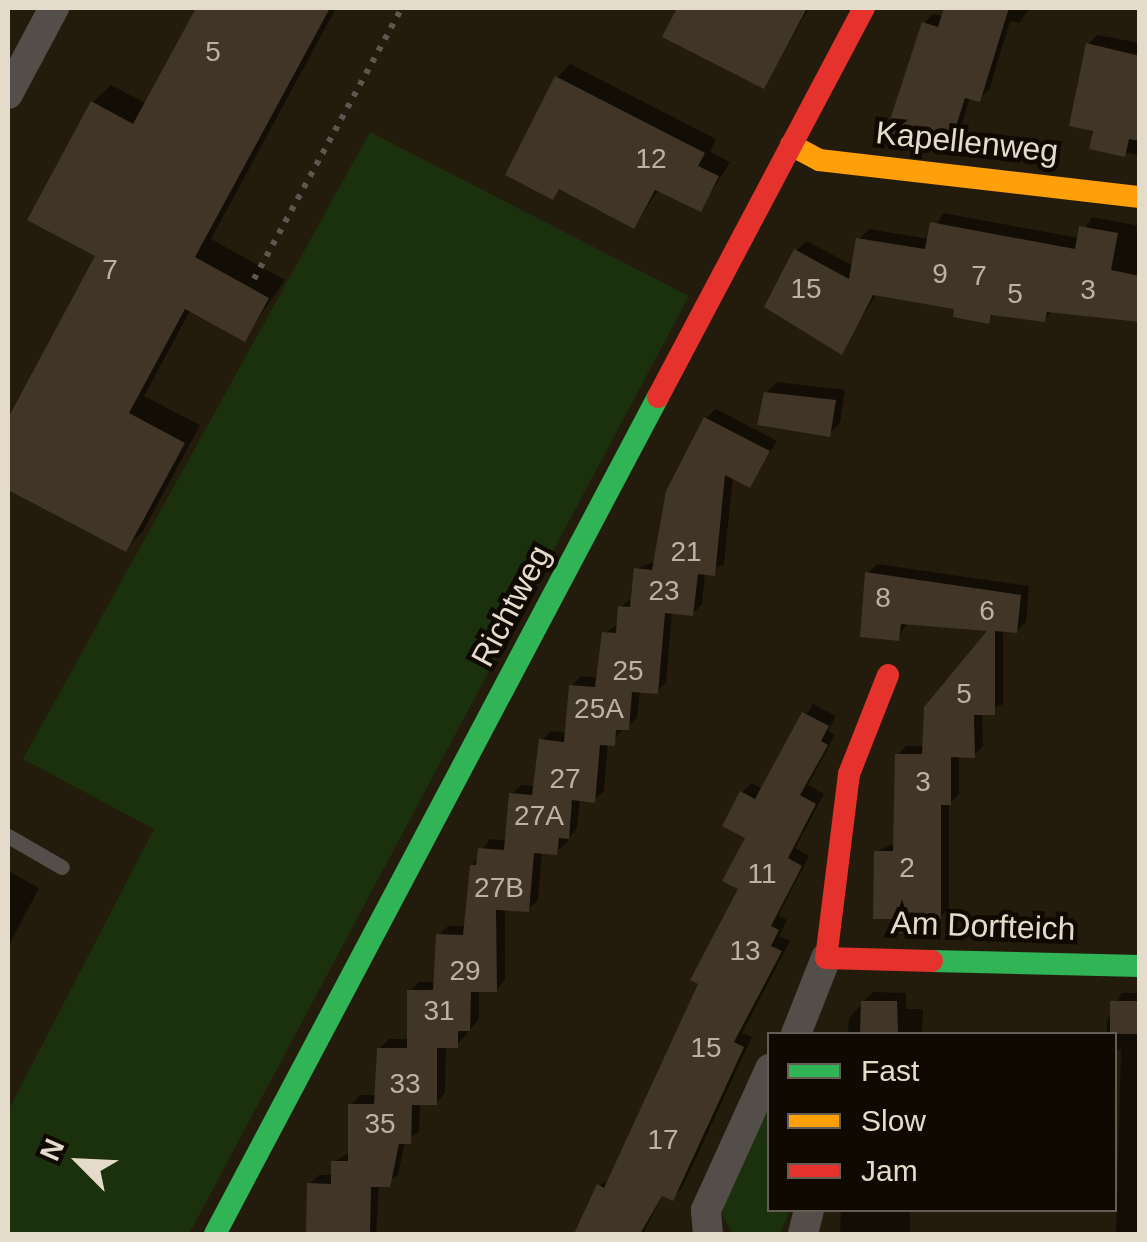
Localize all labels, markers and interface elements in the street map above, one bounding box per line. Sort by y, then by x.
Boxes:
house number: 5 [205,35,221,69]
street label: Kapellenweg [874,113,1060,171]
house number: 12 [635,142,667,176]
house number: 7 [102,253,118,287]
house number: 9 [932,257,948,291]
house number: 7 [971,259,987,293]
house number: 15 [790,272,822,306]
house number: 3 [1080,273,1096,307]
house number: 5 [1007,277,1023,311]
house number: 21 [670,535,702,569]
street label: Richtweg [463,539,559,673]
house number: 23 [648,574,680,608]
house number: 8 [875,581,891,615]
house number: 6 [979,594,995,628]
house number: 25 [612,654,644,688]
house number: 5 [956,677,972,711]
house number: 25A [574,692,624,726]
house number: 27 [549,762,581,796]
house number: 3 [915,765,931,799]
house number: 27A [514,799,564,833]
house number: 2 [899,851,915,885]
house number: 11 [747,857,777,891]
house number: 27B [474,871,524,905]
street label: Am Dorfteich [890,904,1076,948]
house number: 13 [729,934,761,968]
house number: 29 [449,954,481,988]
house number: 31 [423,994,455,1028]
house number: 15 [690,1031,722,1065]
legend [767,1032,1117,1212]
text: Fast [861,1054,919,1087]
house number: 33 [389,1067,421,1101]
text: Slow [861,1104,926,1137]
house number: 35 [364,1107,396,1141]
north arrow [30,1112,130,1212]
house number: 17 [647,1123,679,1157]
text: N [34,1134,70,1165]
text: Jam [861,1154,918,1187]

